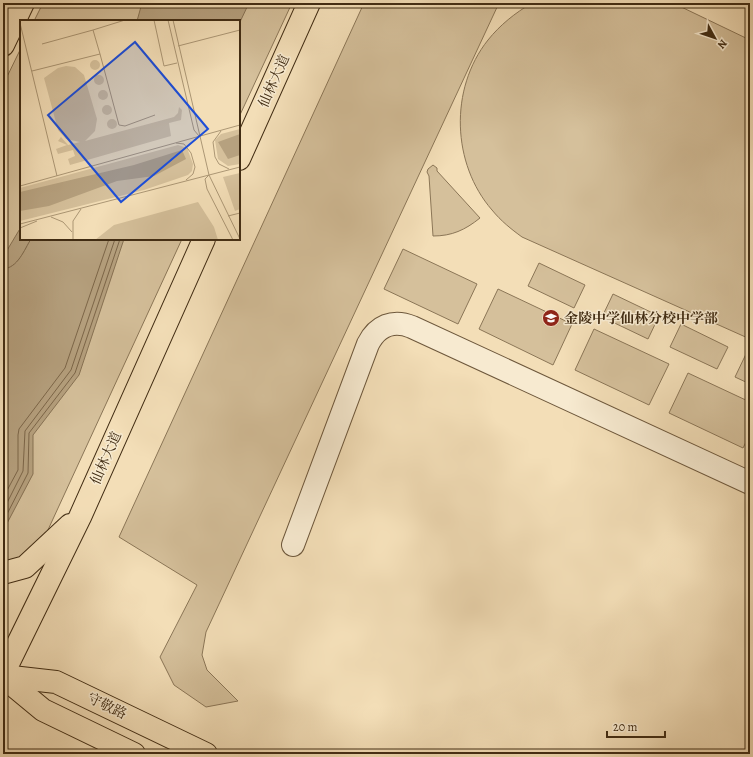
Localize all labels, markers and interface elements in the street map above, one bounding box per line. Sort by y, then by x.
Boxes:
north arrow [695,18,735,58]
inset map [20,20,240,240]
text: N [714,36,731,52]
street label: 仙林大道 [254,52,294,110]
school or university icon: 金陵中学仙林分校中学部 [541,308,561,328]
place label: 金陵中学仙林分校中学部 [564,309,718,328]
street label: 仙林大道 [86,429,126,487]
street label: 守敬路 [84,688,130,724]
scale bar [607,713,665,739]
text: 20 m [613,719,637,735]

